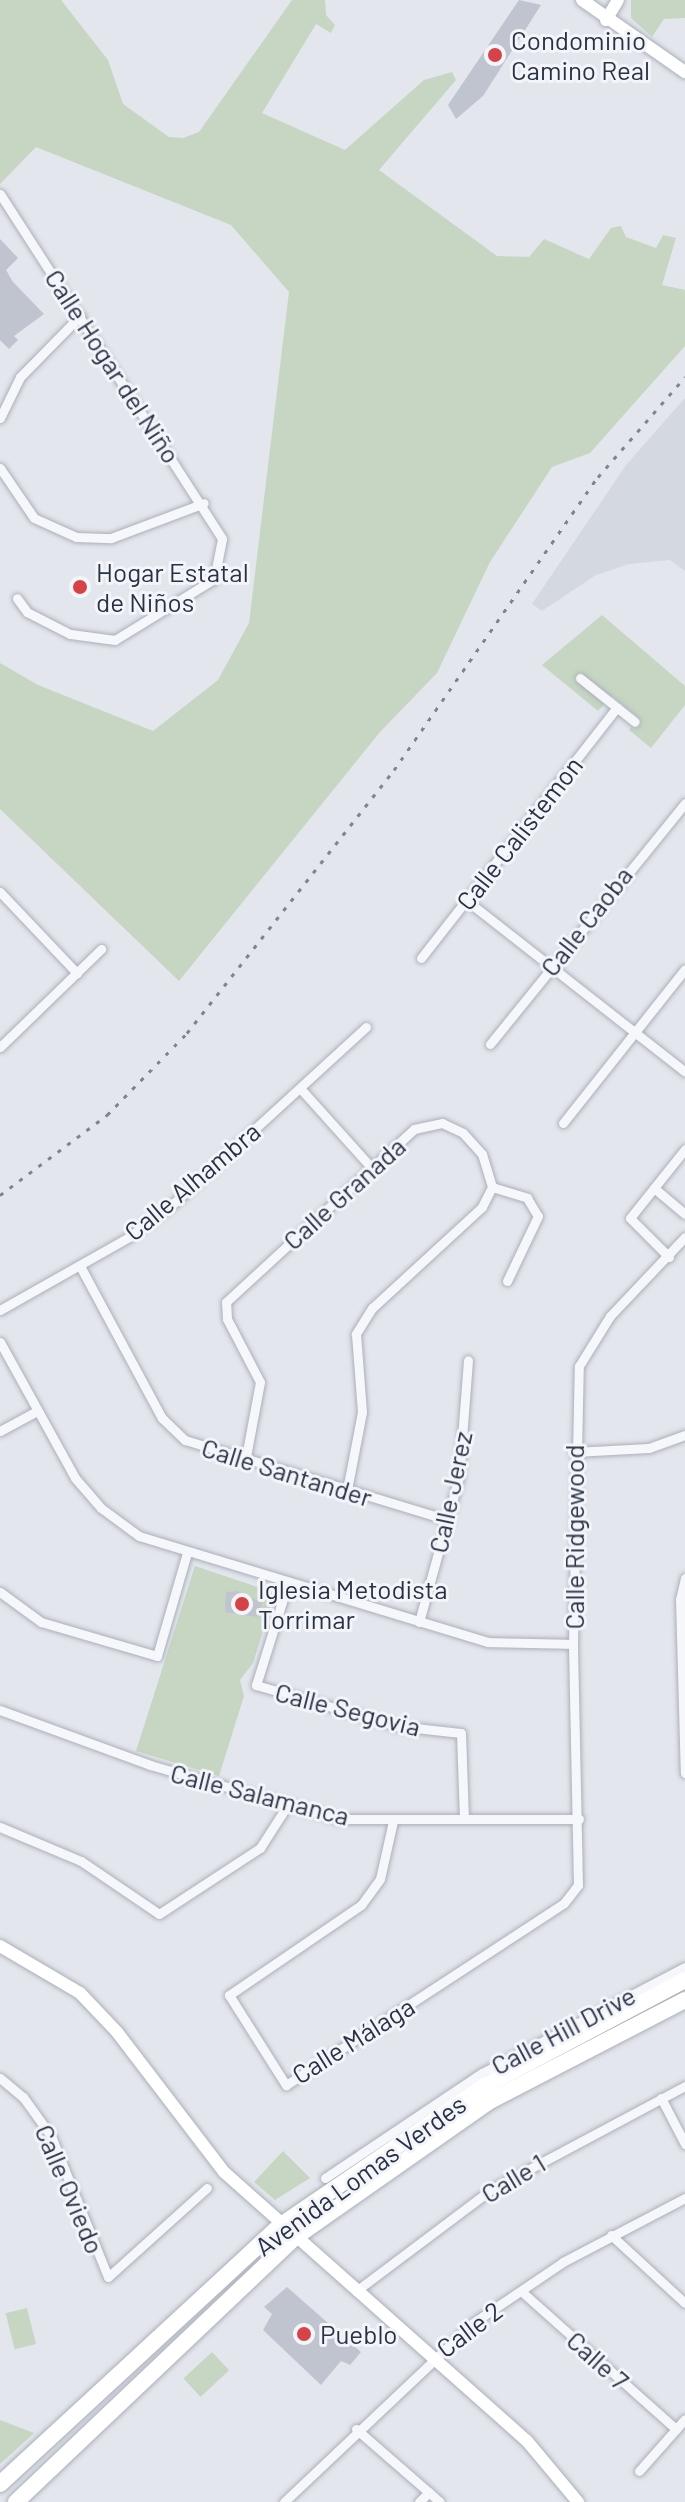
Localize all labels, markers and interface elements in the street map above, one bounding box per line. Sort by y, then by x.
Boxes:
place label: Condominio Camino Real [511,24,650,86]
marker: Condominio Camino Real [486,46,504,64]
street label: Calle Hogar del Niño [39,263,187,469]
place label: Hogar Estatal de Niños [96,556,249,618]
marker: Hogar Estatal de Niños [71,578,89,596]
street label: Calle Calistemon [449,750,589,916]
street label: Calle Caoba [534,860,638,982]
street label: Calle Alhambra [118,1115,266,1247]
street label: Calle Granada [277,1130,411,1256]
street label: Calle Jerez [422,1428,478,1556]
street label: Calle Santander [198,1431,376,1513]
street label: Calle Ridgewood [558,1445,590,1629]
place label: Iglesia Metodista Torrimar [258,1573,447,1634]
marker: Iglesia Metodista Torrimar [233,1595,251,1613]
street label: Calle Segovia [272,1676,424,1742]
street label: Calle Salamanca [167,1757,353,1831]
street label: Calle Hill Drive [486,1979,640,2081]
street label: Calle Málaga [286,1990,420,2090]
street label: Avenida Lomas Verdes [248,2088,472,2262]
street label: Calle Oviedo [29,2120,111,2258]
street label: Calle 1 [475,2147,551,2209]
street label: Calle 2 [430,2294,508,2364]
place label: Pueblo [320,2318,398,2350]
street label: Calle 7 [561,2324,635,2396]
marker: Pueblo [295,2325,313,2343]

